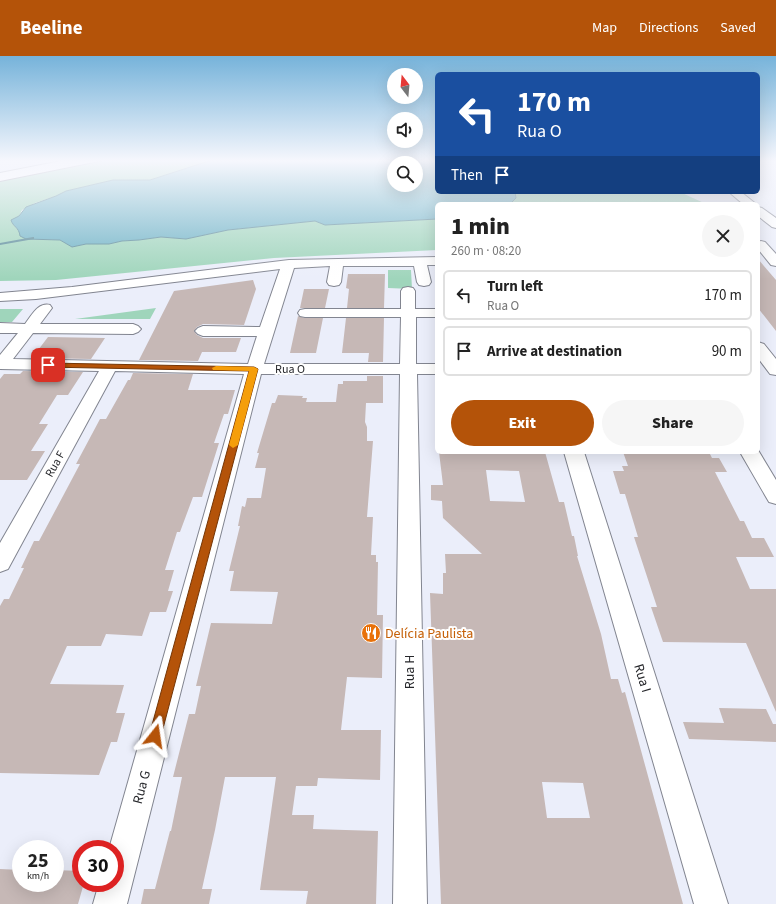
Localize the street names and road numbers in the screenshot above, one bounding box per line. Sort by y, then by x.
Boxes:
street label: Rua O [275,361,305,378]
street label: Rua F [41,448,70,480]
street label: Rua H [400,655,420,689]
street label: Rua I [628,661,656,695]
street label: Rua G [128,768,156,806]

